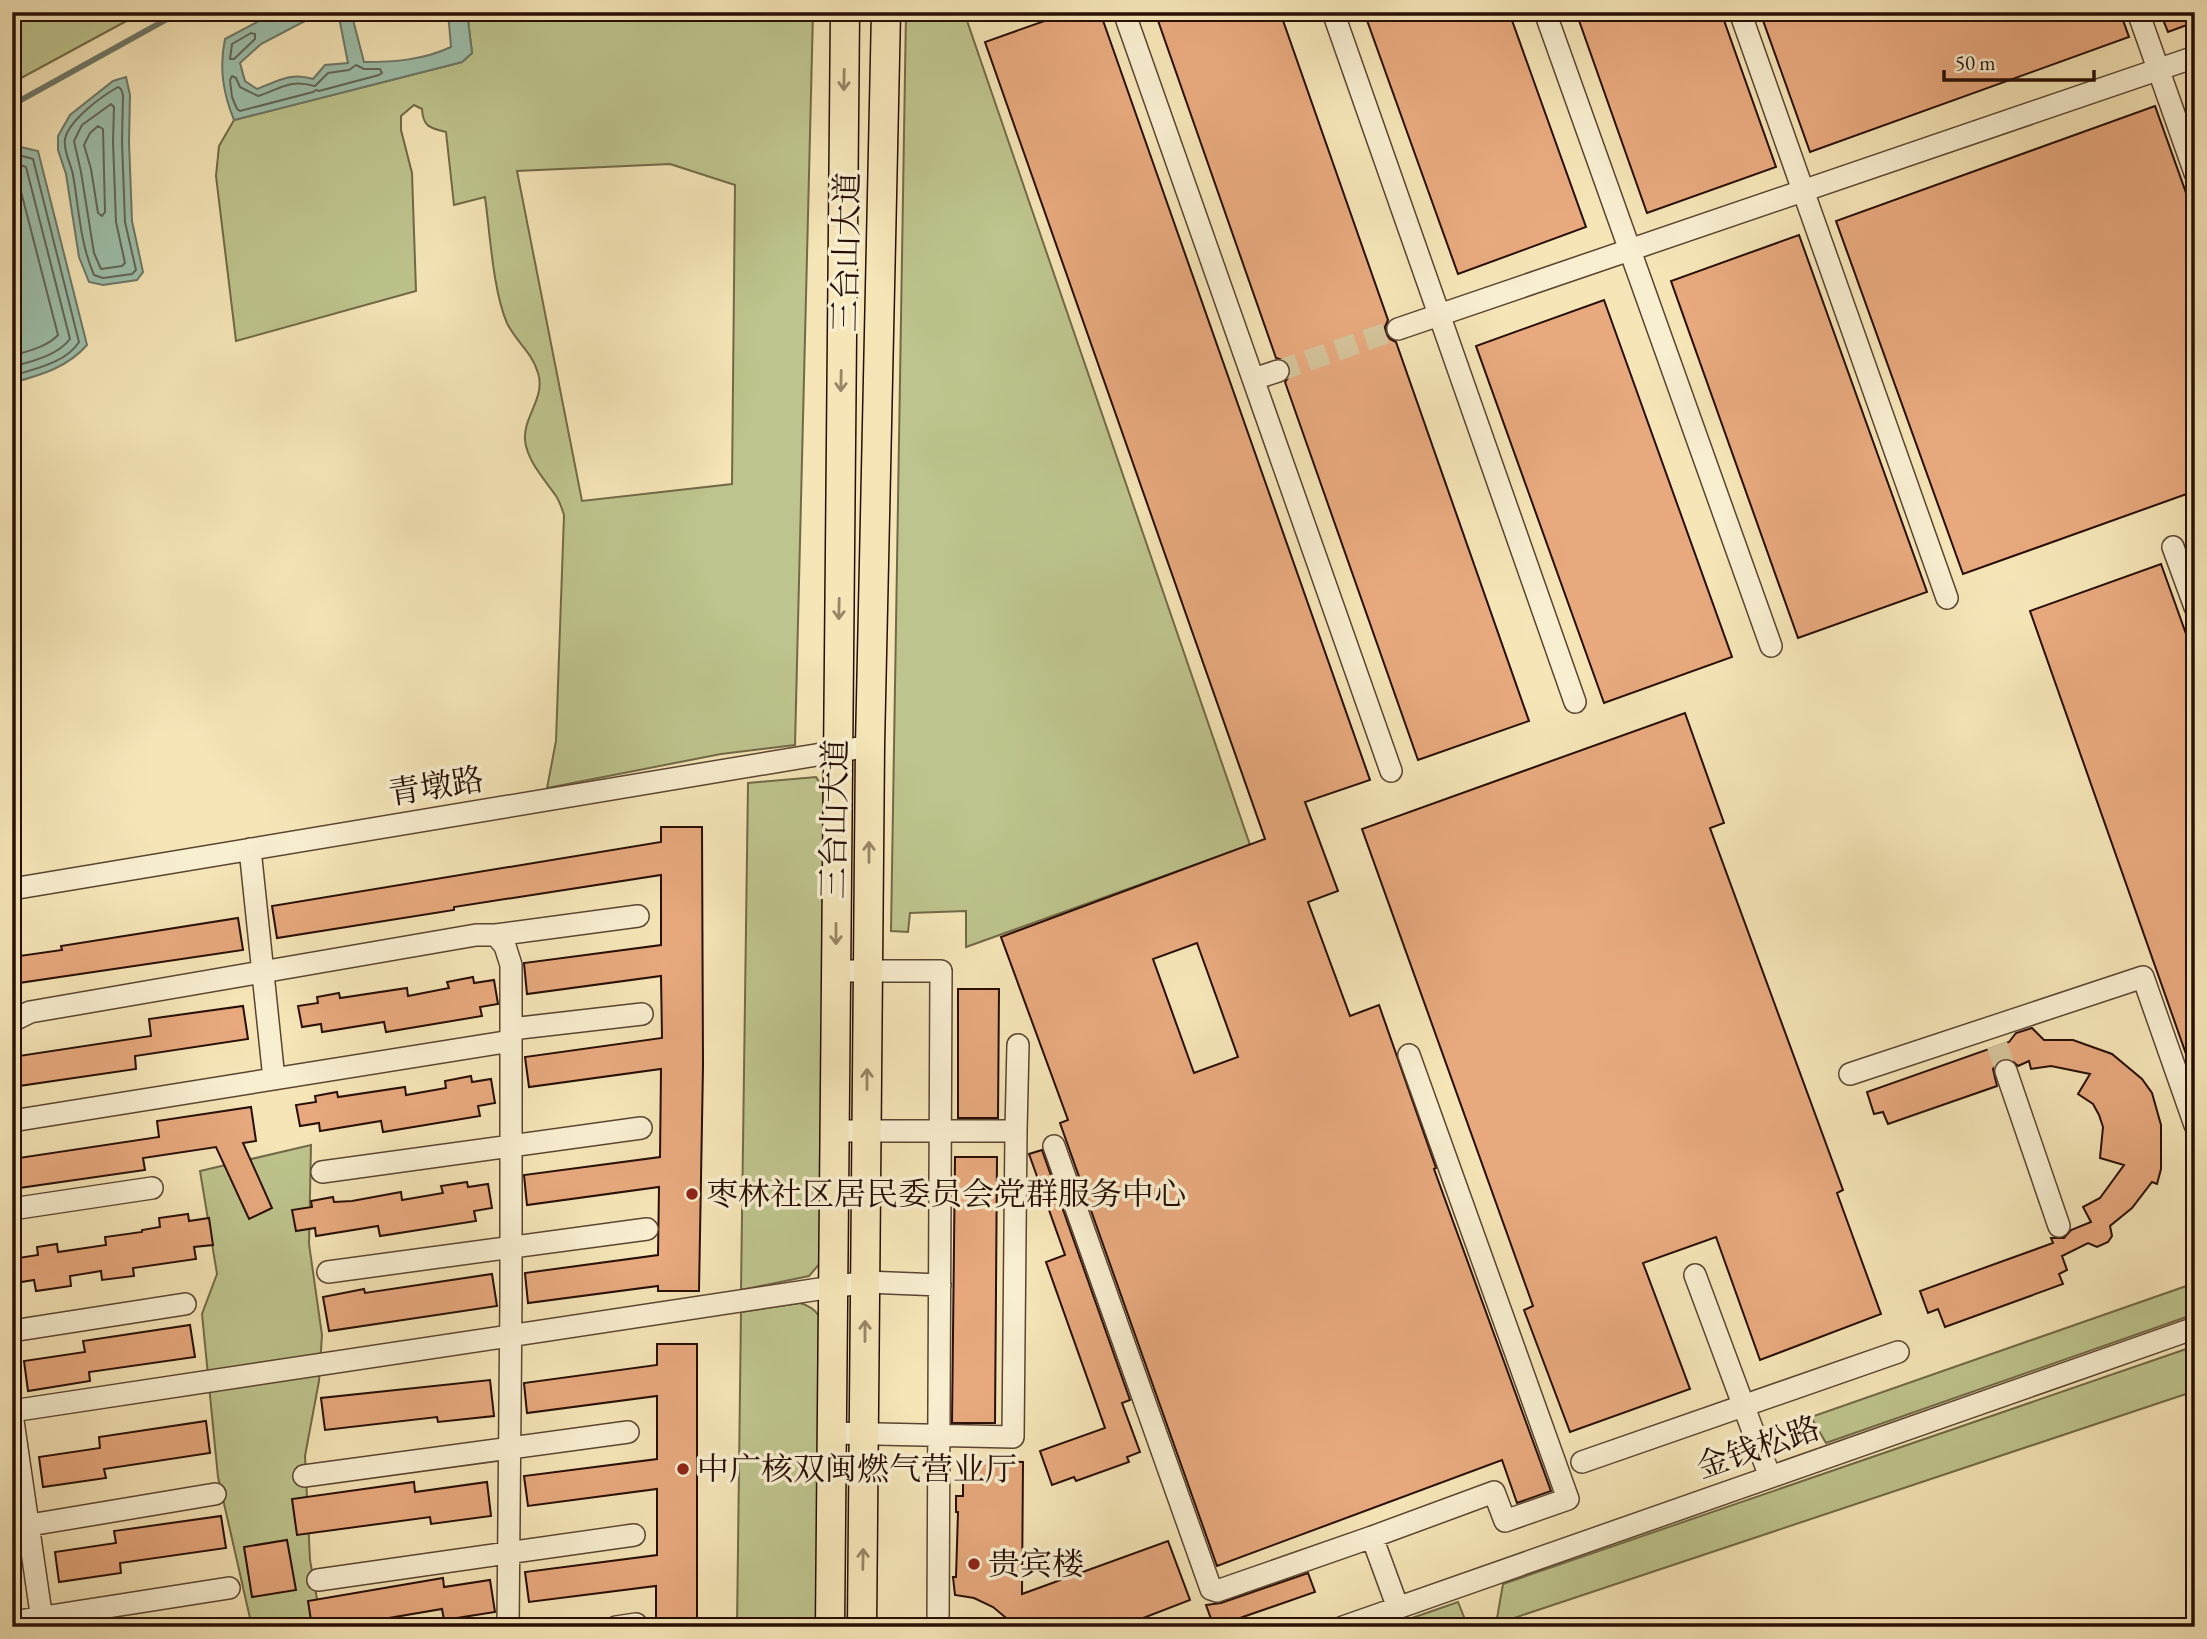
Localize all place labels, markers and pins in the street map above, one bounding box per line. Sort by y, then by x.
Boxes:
place label: 枣林社区居民委员会党群服务中心 [706,1173,1186,1215]
marker: 枣林社区居民委员会党群服务中心 [684,1186,700,1202]
place label: 中广核双闽燃气营业厅 [697,1448,1017,1490]
marker: 中广核双闽燃气营业厅 [675,1461,691,1477]
place label: 贵宾楼 [988,1543,1084,1585]
marker: 贵宾楼 [966,1556,982,1572]

